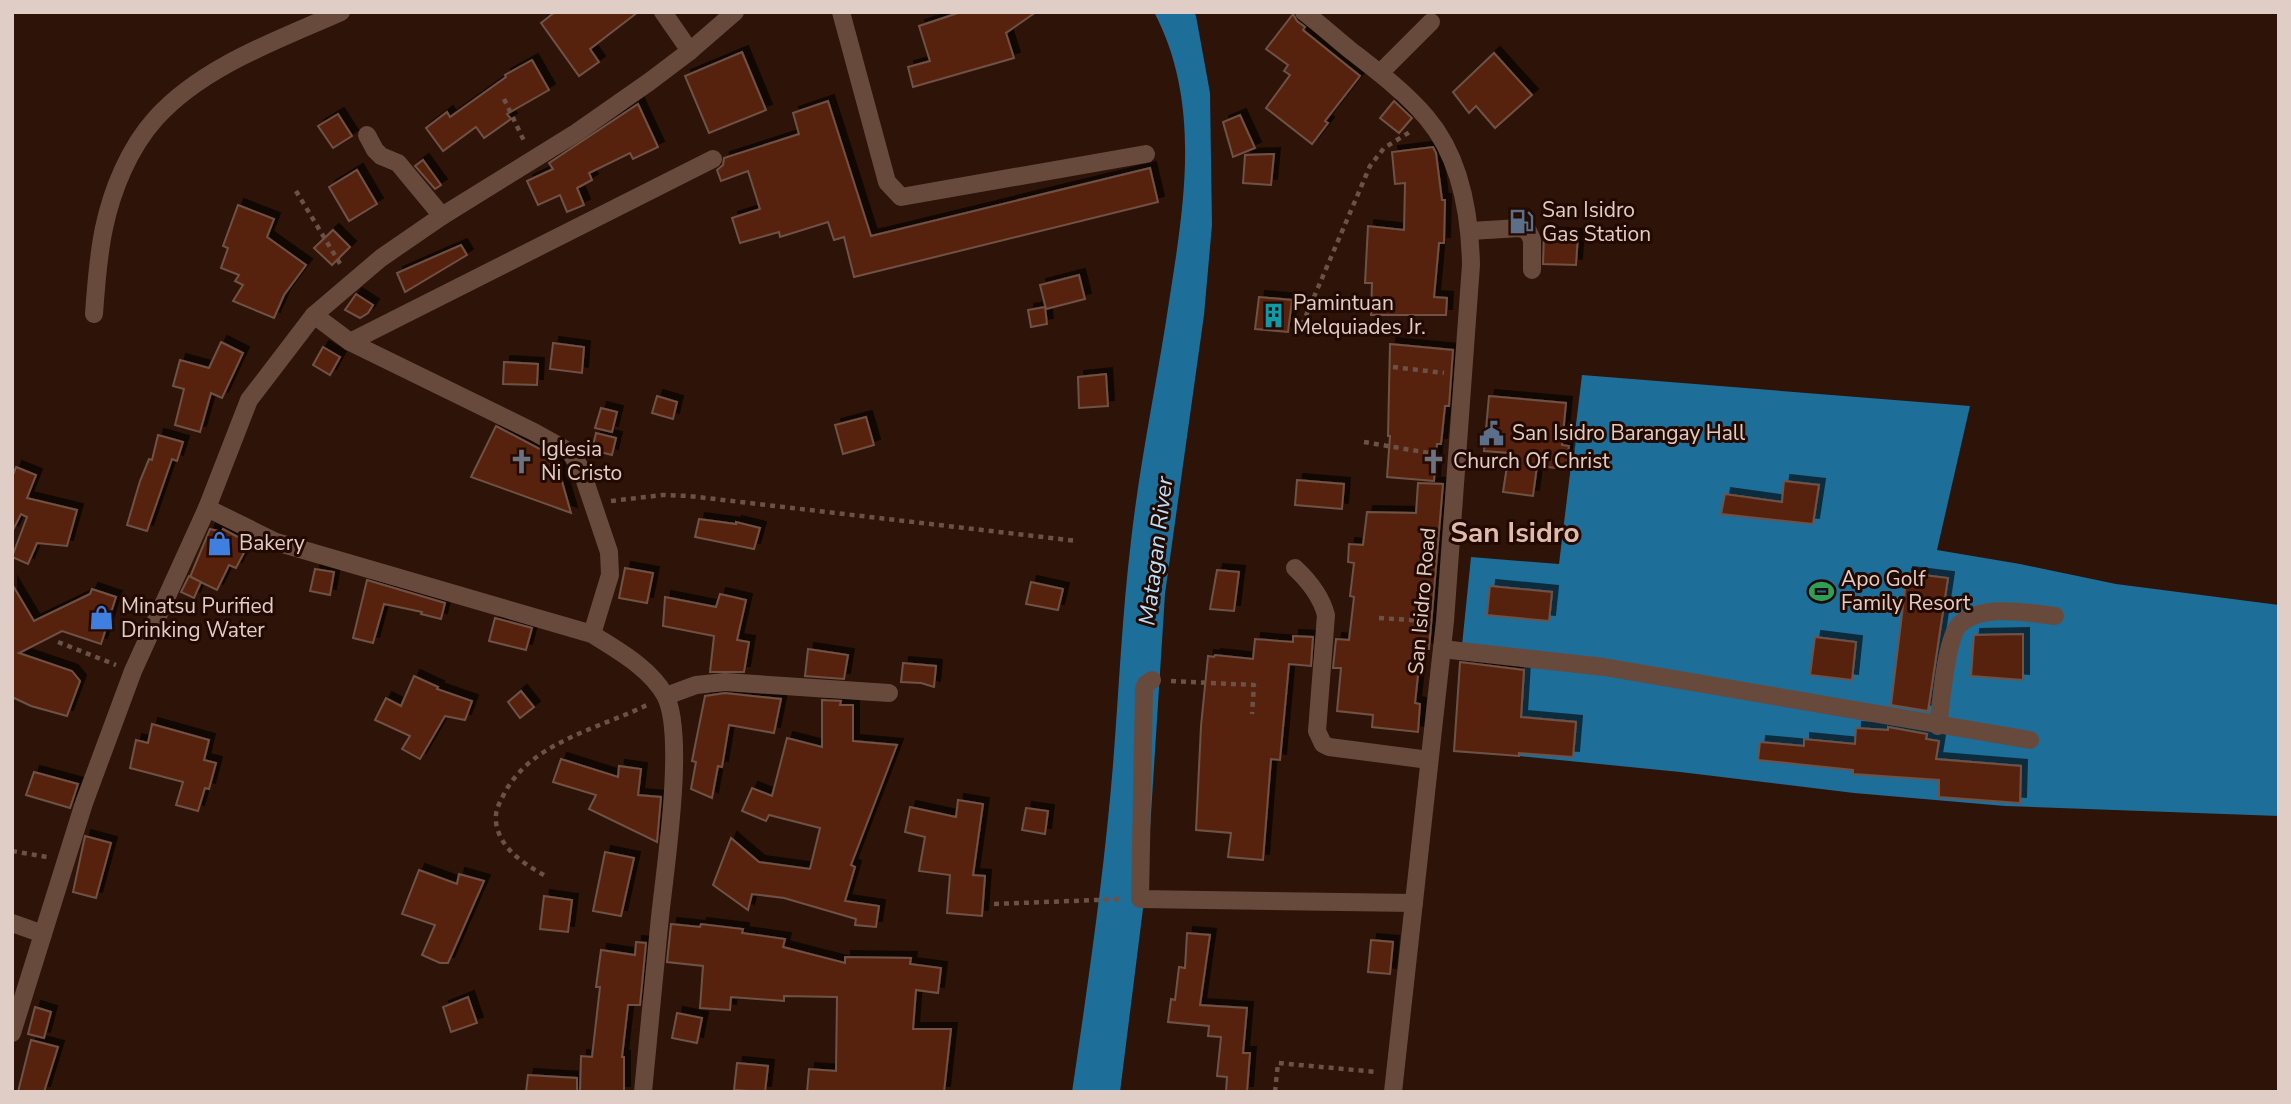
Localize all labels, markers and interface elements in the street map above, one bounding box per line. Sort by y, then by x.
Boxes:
place label: San Isidro Gas Station [1542,196,1651,248]
fuel station icon: San Isidro Gas Station [1508,208,1536,236]
place label: Pamintuan Melquiades Jr. [1293,289,1426,341]
building icon: Pamintuan Melquiades Jr. [1259,301,1287,329]
public building icon: San Isidro Barangay Hall [1478,419,1506,447]
place label: San Isidro Barangay Hall [1512,419,1746,447]
place label: Iglesia Ni Cristo [541,435,622,487]
church icon: Iglesia Ni Cristo [507,447,535,475]
church icon: Church Of Christ [1419,447,1447,475]
place label: Church Of Christ [1453,447,1610,475]
water label: Matagan River [1131,474,1181,627]
district label: San Isidro [1450,514,1580,552]
street label: San Isidro Road [1402,526,1442,676]
shop icon: Bakery [205,529,233,557]
place label: Bakery [239,529,305,557]
place label: Apo Golf Family Resort [1841,565,1971,617]
sports icon: Apo Golf Family Resort [1807,577,1835,605]
place label: Minatsu Purified Drinking Water [121,592,274,644]
shop icon: Minatsu Purified Drinking Water [87,604,115,632]

